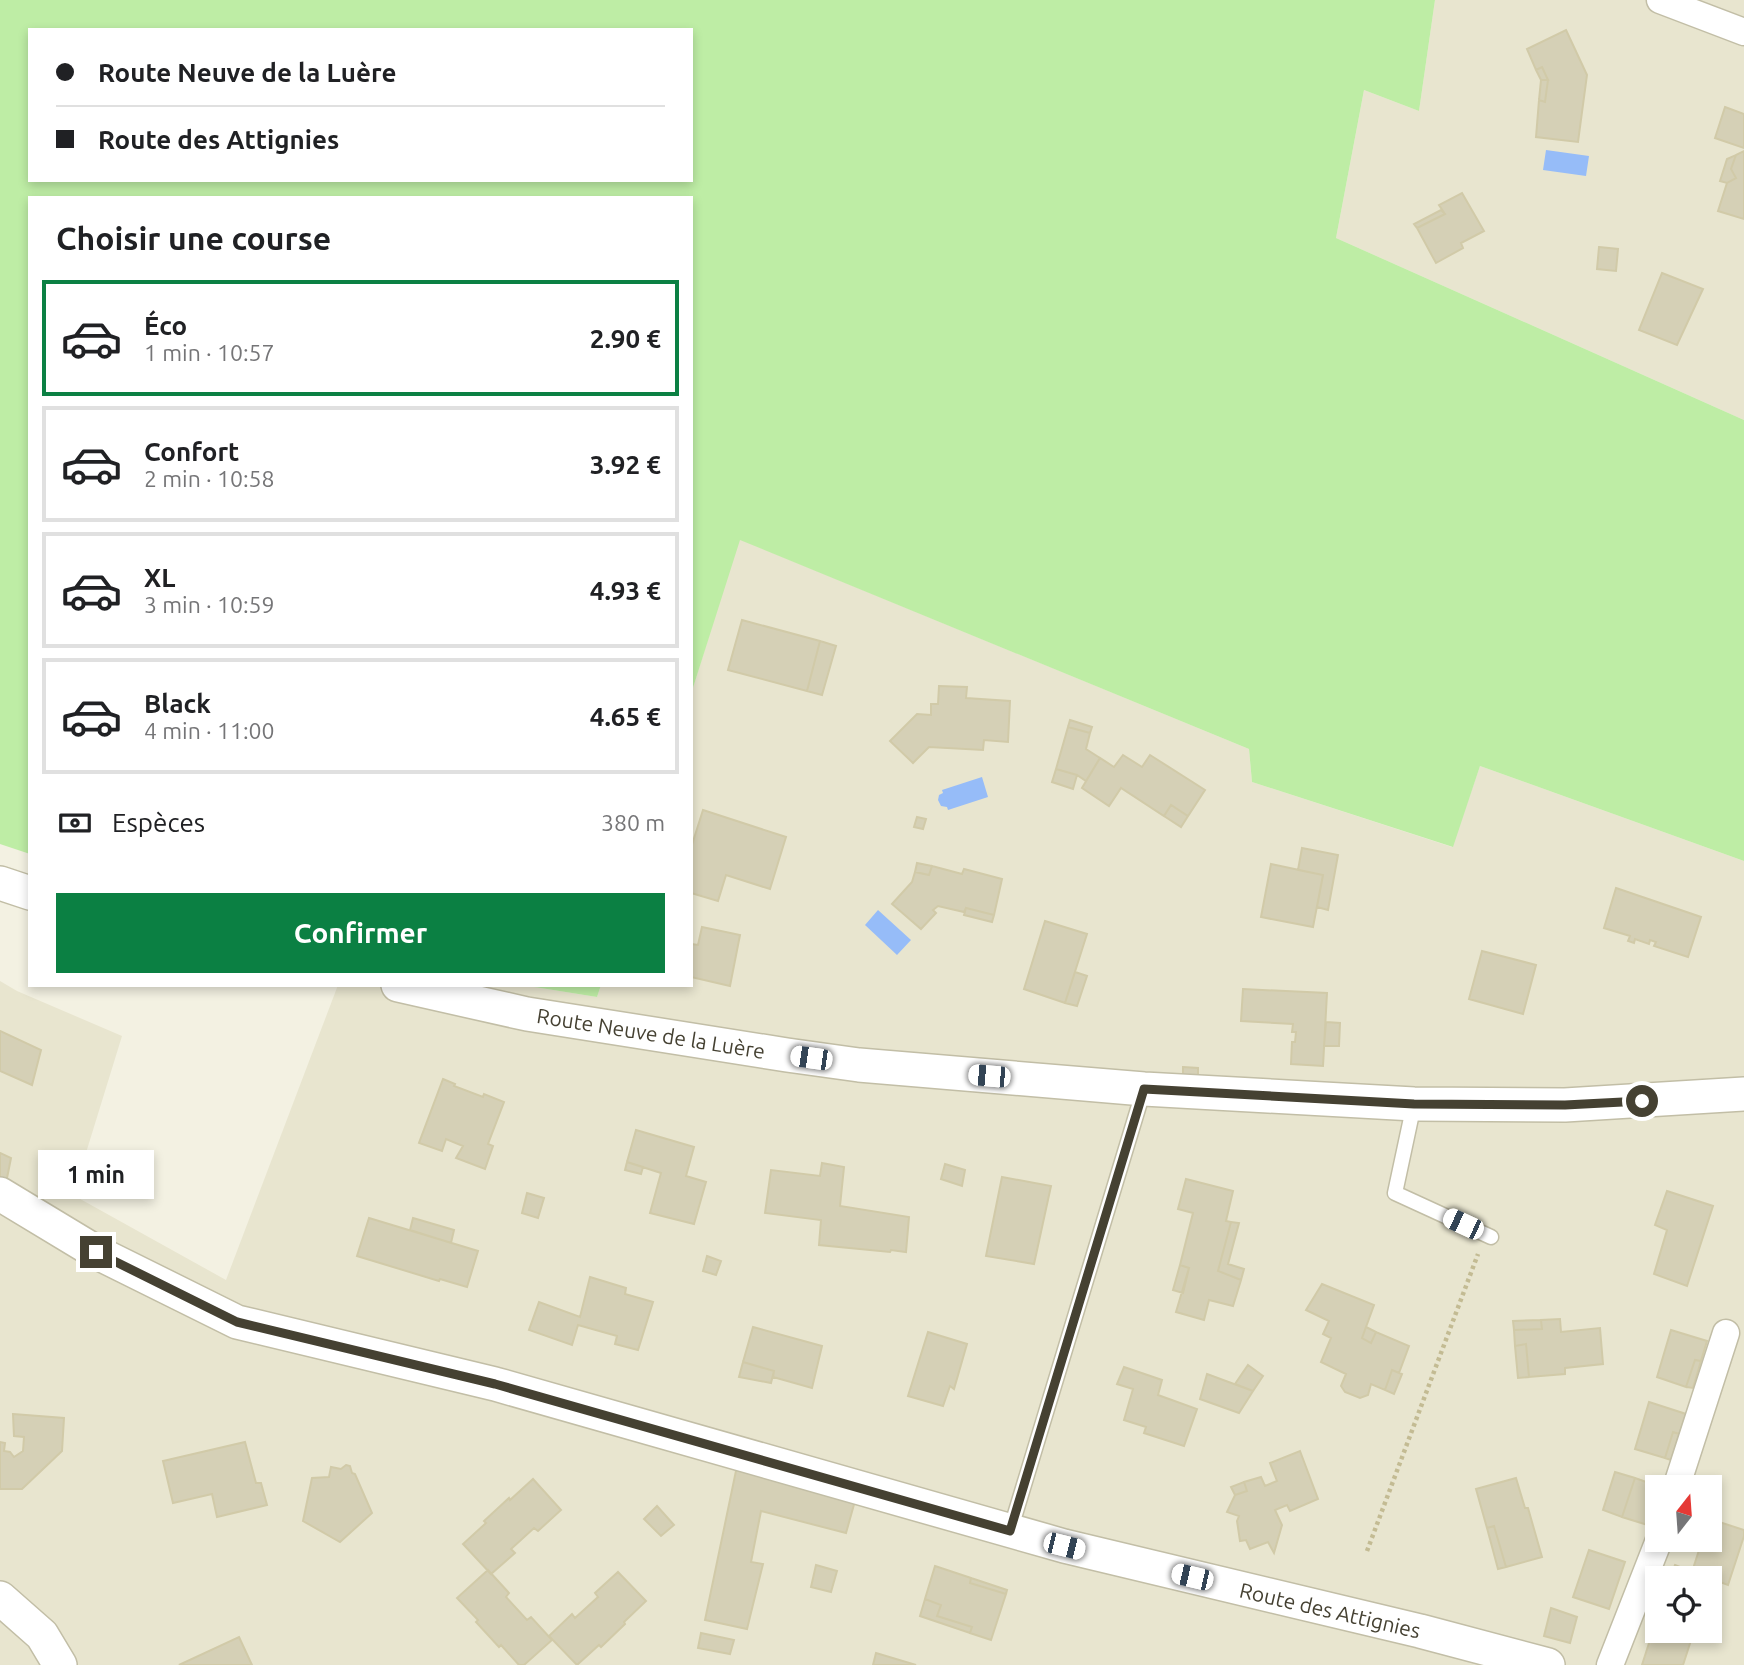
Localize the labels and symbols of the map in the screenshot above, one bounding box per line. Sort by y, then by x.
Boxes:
street label: Route Neuve de la Luère [535,1003,767,1063]
car [789,1045,834,1071]
car [968,1064,1011,1088]
route start [1626,1085,1658,1117]
callout: 1 min [38,1150,154,1200]
car [1440,1206,1487,1242]
route end [80,1236,112,1268]
north arrow [1645,1475,1722,1552]
car [1042,1531,1087,1561]
car [1170,1562,1215,1592]
street label: Route des Attignies [1237,1578,1423,1642]

